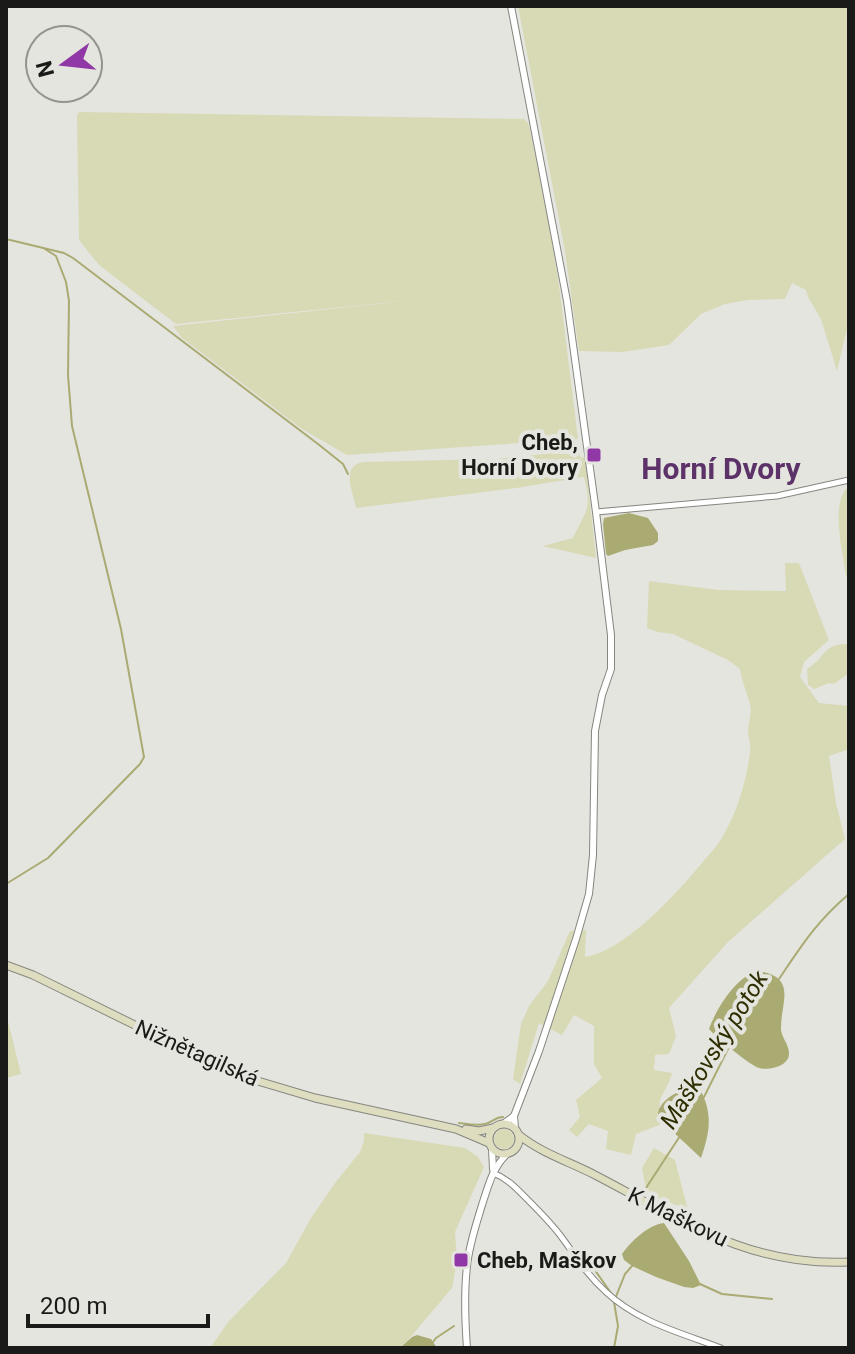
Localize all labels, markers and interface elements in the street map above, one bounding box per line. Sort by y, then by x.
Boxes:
north arrow [24,24,104,104]
text: N [31,58,59,80]
place label: Cheb, Horní Dvory [461,430,579,480]
marker: Cheb, Horní Dvory [585,446,603,464]
district label: Horní Dvory [641,451,802,486]
water label: Maškovský potok [654,965,774,1134]
street label: Nižnětagilská [131,1015,263,1091]
street label: K Maškovu [624,1182,732,1252]
place label: Cheb, Maškov [477,1248,616,1273]
marker: Cheb, Maškov [452,1251,470,1269]
scale bar [28,1278,208,1328]
text: 200 m [40,1292,107,1320]

